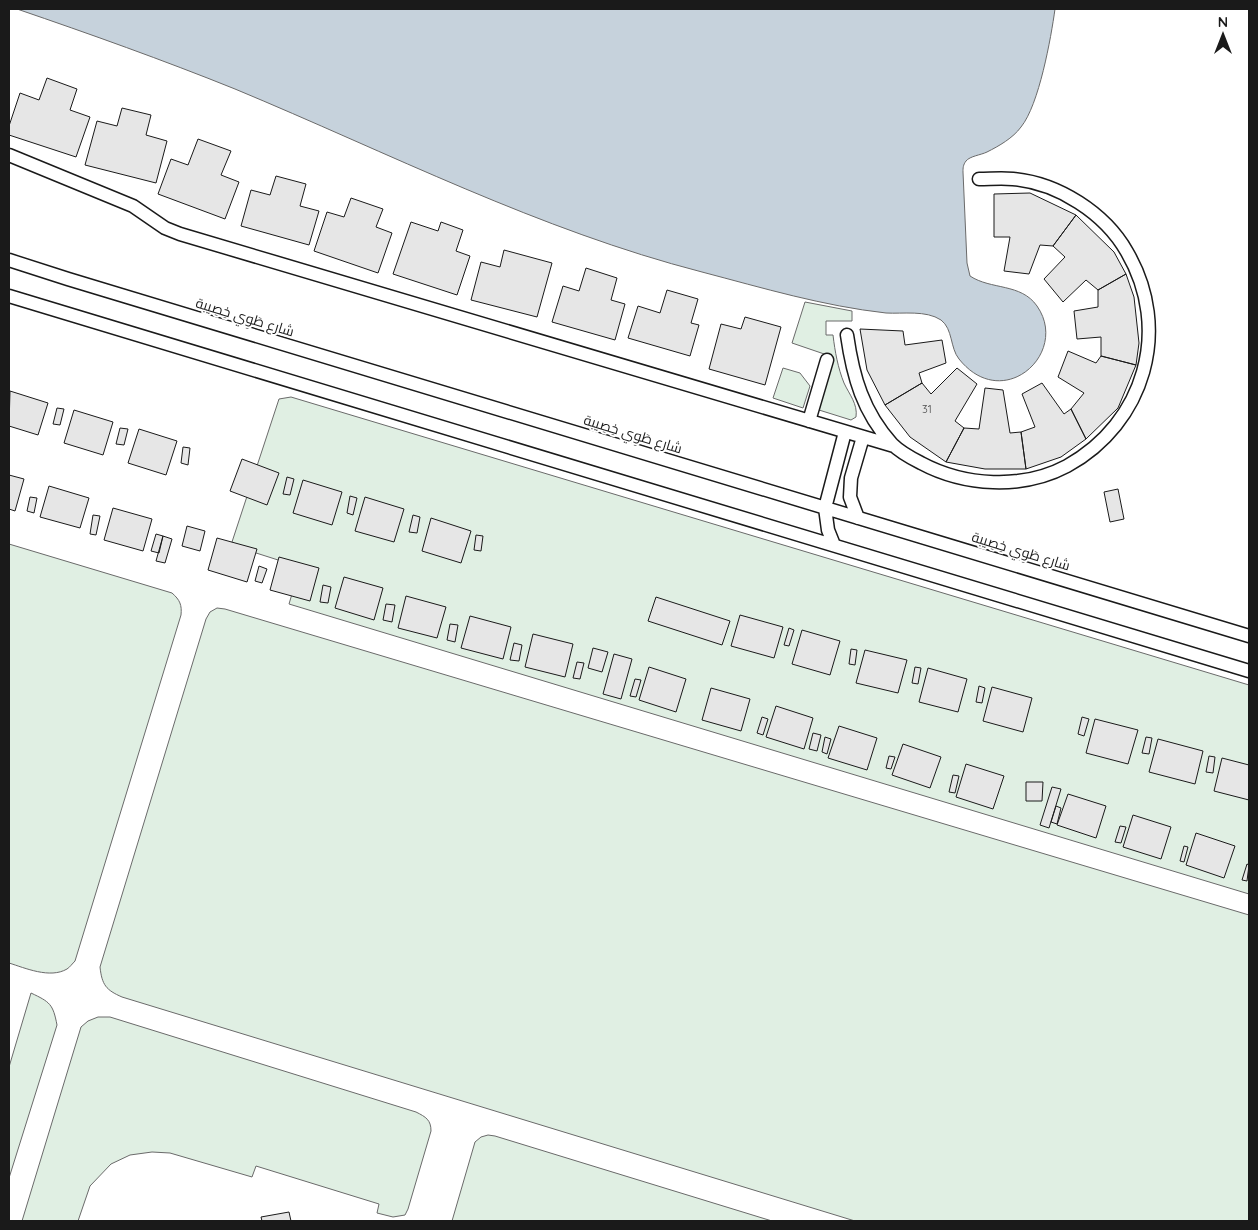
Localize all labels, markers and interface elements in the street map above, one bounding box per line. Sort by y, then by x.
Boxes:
north arrow [1198,10,1248,60]
text: N [1218,13,1228,31]
street label: شارع طَوِي خِصِيبة [193,294,296,343]
house number: 31 [922,402,932,416]
street label: شارع طَوِي خِصِيبة [581,411,684,460]
street label: شارع طَوِي خِصِيبة [969,528,1072,577]

